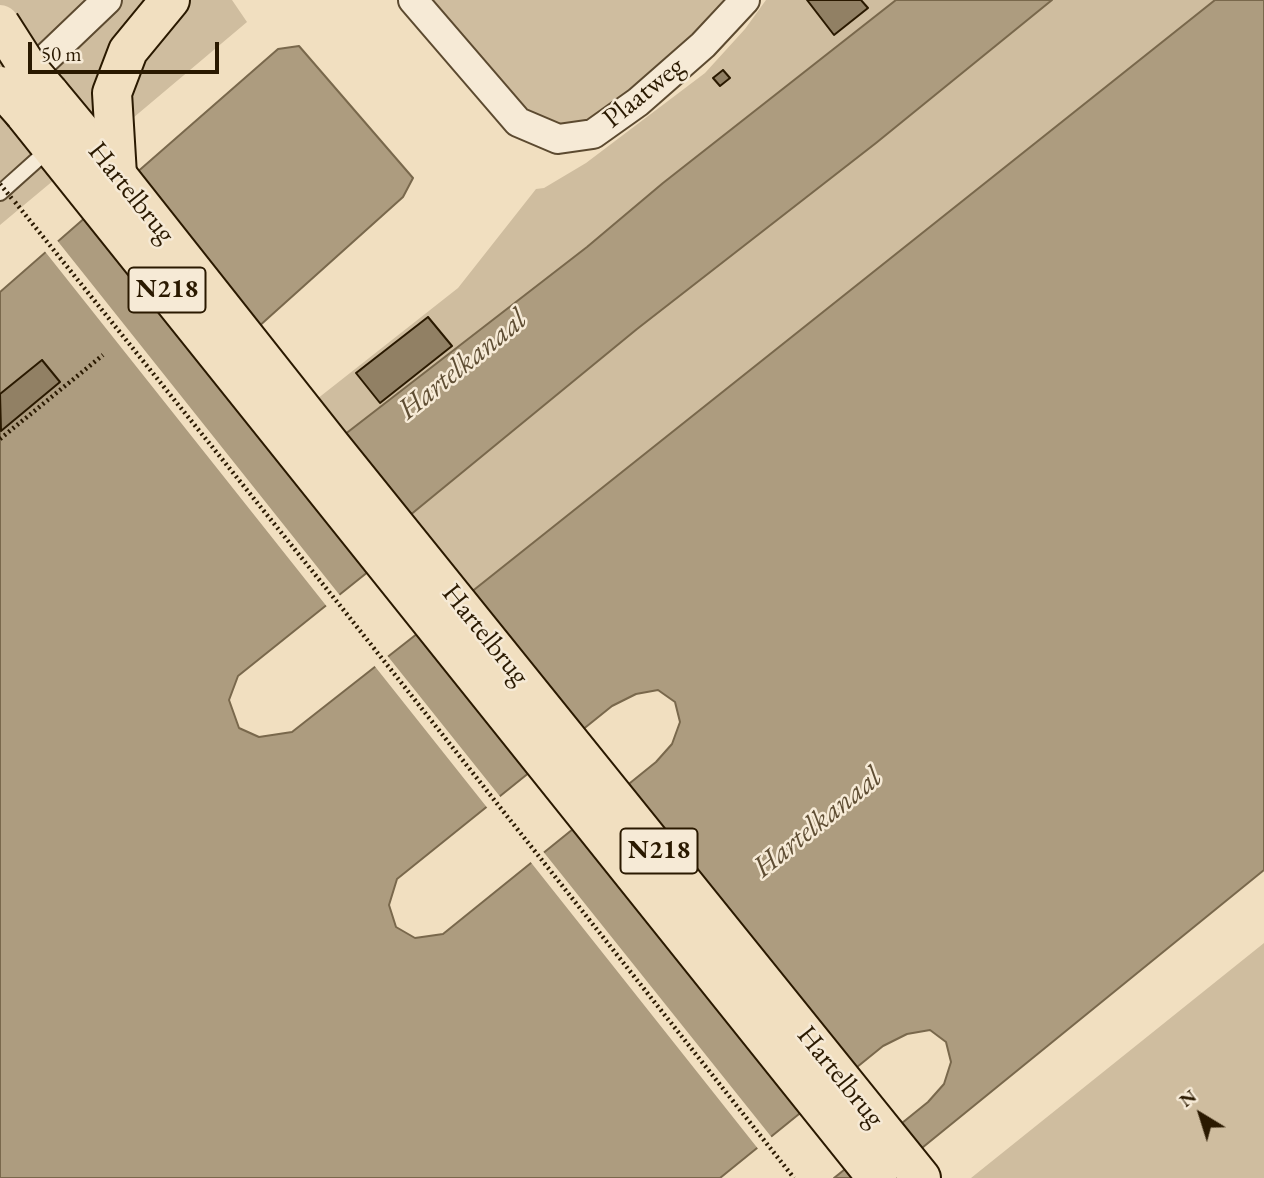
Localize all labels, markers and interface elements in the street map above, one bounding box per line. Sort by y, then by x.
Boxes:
scale bar [32,28,222,72]
text: 50 m [41,40,82,67]
street label: Plaatweg [597,50,691,136]
street label: Hartelbrug [80,136,182,250]
road number: N218 [128,268,206,312]
water label: Hartelkanaal [391,302,535,428]
street label: Hartelbrug [434,578,536,692]
water label: Hartelkanaal [746,760,890,886]
road number: N218 [620,828,698,874]
street label: Hartelbrug [789,1020,891,1134]
north arrow [1166,1080,1236,1150]
text: N [1174,1083,1202,1113]

